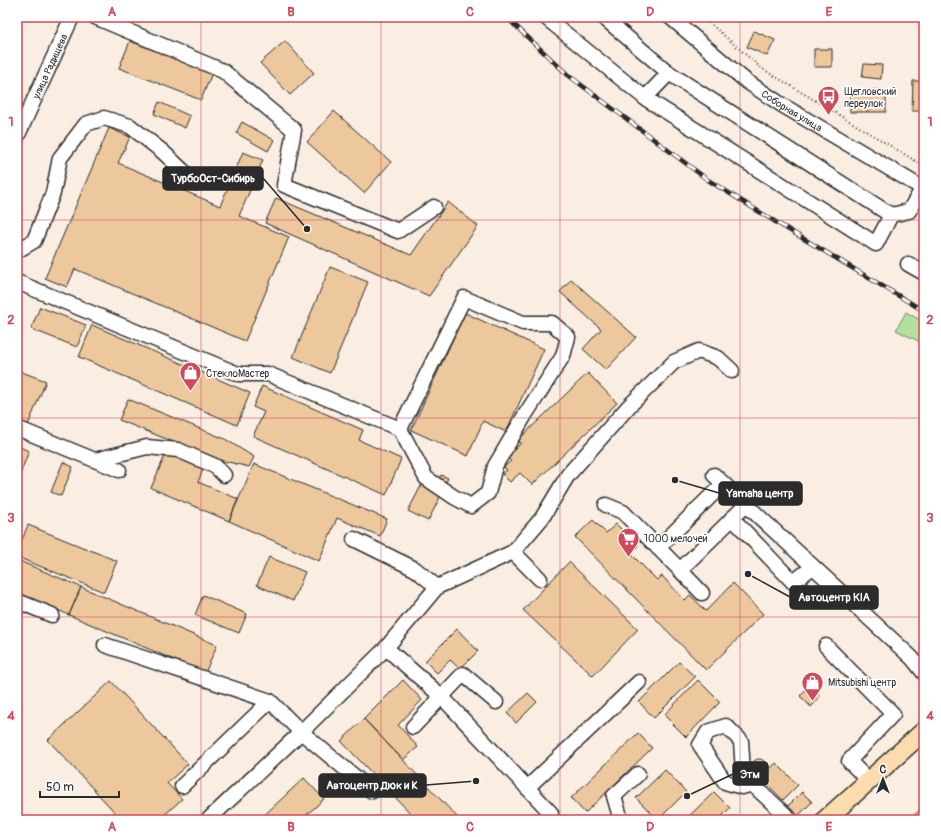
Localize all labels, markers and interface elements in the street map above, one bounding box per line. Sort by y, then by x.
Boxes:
text: A [108,4,117,20]
text: B [287,4,295,20]
text: C [466,4,474,20]
text: D [646,4,654,20]
text: E [826,4,833,20]
street label: улица Радищева [30,32,71,102]
bus stop icon: Щегловский переулок [815,84,841,117]
place label: Щегловский переулок [844,86,896,110]
street label: Соборная улица [759,88,824,135]
text: 1 [8,114,14,130]
text: 1 [927,114,933,130]
callout: ТурбоОст-Сибирь [163,167,263,190]
text: ТурбоОст-Сибирь [170,172,255,185]
text: 2 [7,312,15,328]
text: 2 [926,312,934,328]
shop icon: СтеклоМастер [178,360,204,393]
place label: СтеклоМастер [206,368,270,380]
callout: Yamaha центр [719,482,802,505]
text: Yamaha центр [725,487,794,500]
text: 3 [7,510,15,526]
text: 3 [926,510,934,526]
supermarket icon: 1000 мелочей [616,525,642,558]
place label: 1000 мелочей [644,533,708,545]
callout: Автоцентр KIA [790,586,878,609]
text: Автоцентр KIA [798,591,871,604]
shop icon: Mitsubishi центр [800,669,826,702]
place label: Mitsubishi центр [828,677,896,689]
text: 4 [7,708,15,724]
text: 4 [926,708,934,724]
north arrow [863,759,903,799]
callout: Этм [733,762,768,785]
text: С [880,763,887,776]
text: Этм [740,768,760,781]
scale bar [40,773,119,799]
callout: Автоцентр Дюк и К [319,774,426,797]
text: Автоцентр Дюк и К [326,779,418,792]
text: 50 m [46,780,74,795]
text: A [108,819,117,835]
text: B [287,819,295,835]
text: C [466,819,474,835]
text: D [646,819,654,835]
text: E [826,819,833,835]

